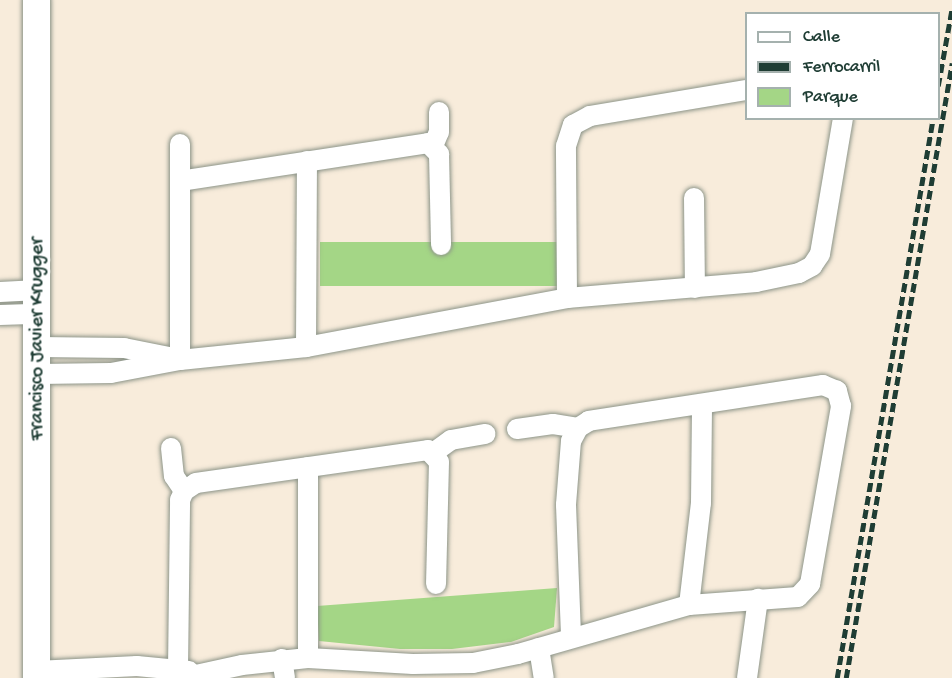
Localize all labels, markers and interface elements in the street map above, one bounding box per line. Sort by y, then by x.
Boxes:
legend [745,12,940,120]
text: Calle [803,27,840,48]
text: Ferrocarril [803,57,880,78]
text: Parque [803,87,858,108]
street label: Francisco Javier Krugger [26,238,50,440]

